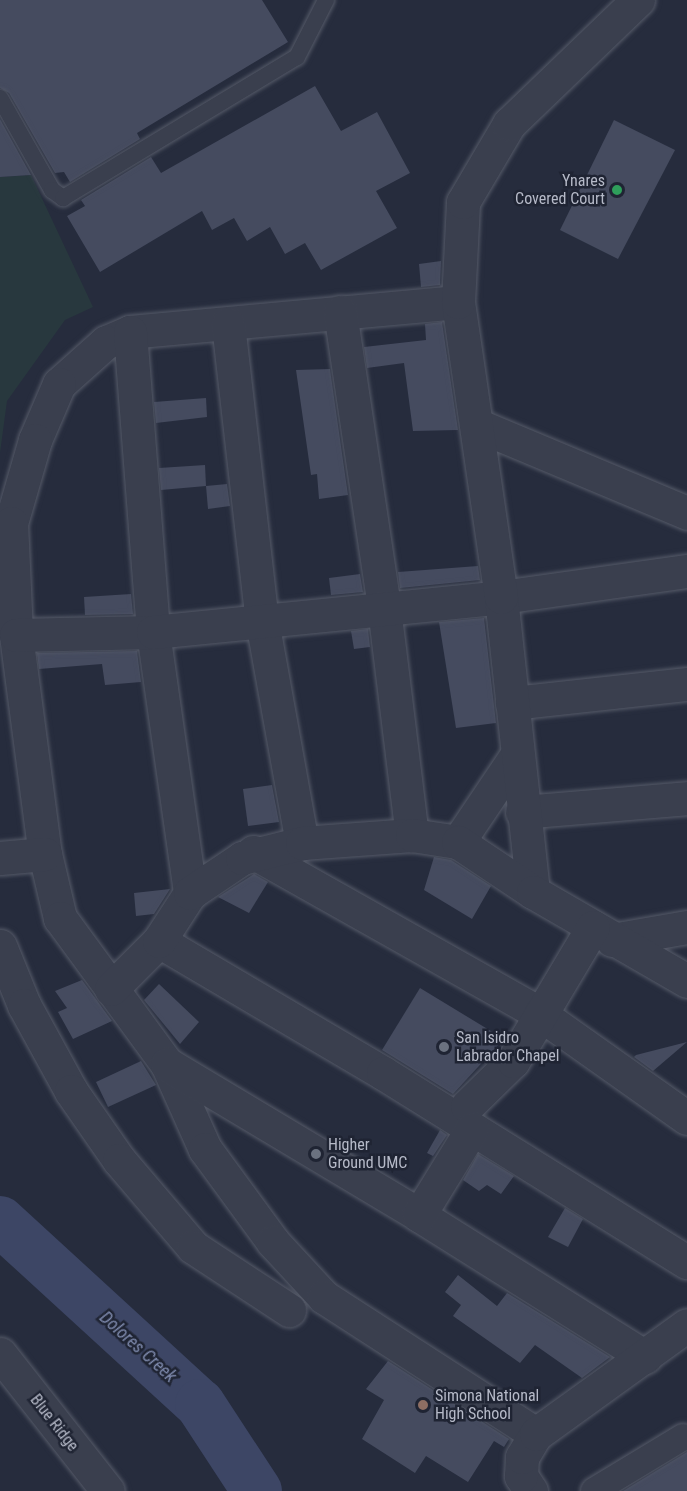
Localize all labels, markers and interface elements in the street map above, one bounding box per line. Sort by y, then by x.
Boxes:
place label: Ynares Covered Court [515,171,605,209]
marker: Ynares Covered Court [610,183,624,197]
place label: San Isidro Labrador Chapel [456,1028,559,1066]
marker: San Isidro Labrador Chapel [437,1040,451,1054]
place label: Higher Ground UMC [328,1135,407,1173]
marker: Higher Ground UMC [309,1147,323,1161]
water label: Dolores Creek [95,1307,181,1387]
place label: Simona National High School [435,1386,539,1424]
street label: Blue Ridge [26,1391,82,1455]
marker: Simona National High School [416,1398,430,1412]

